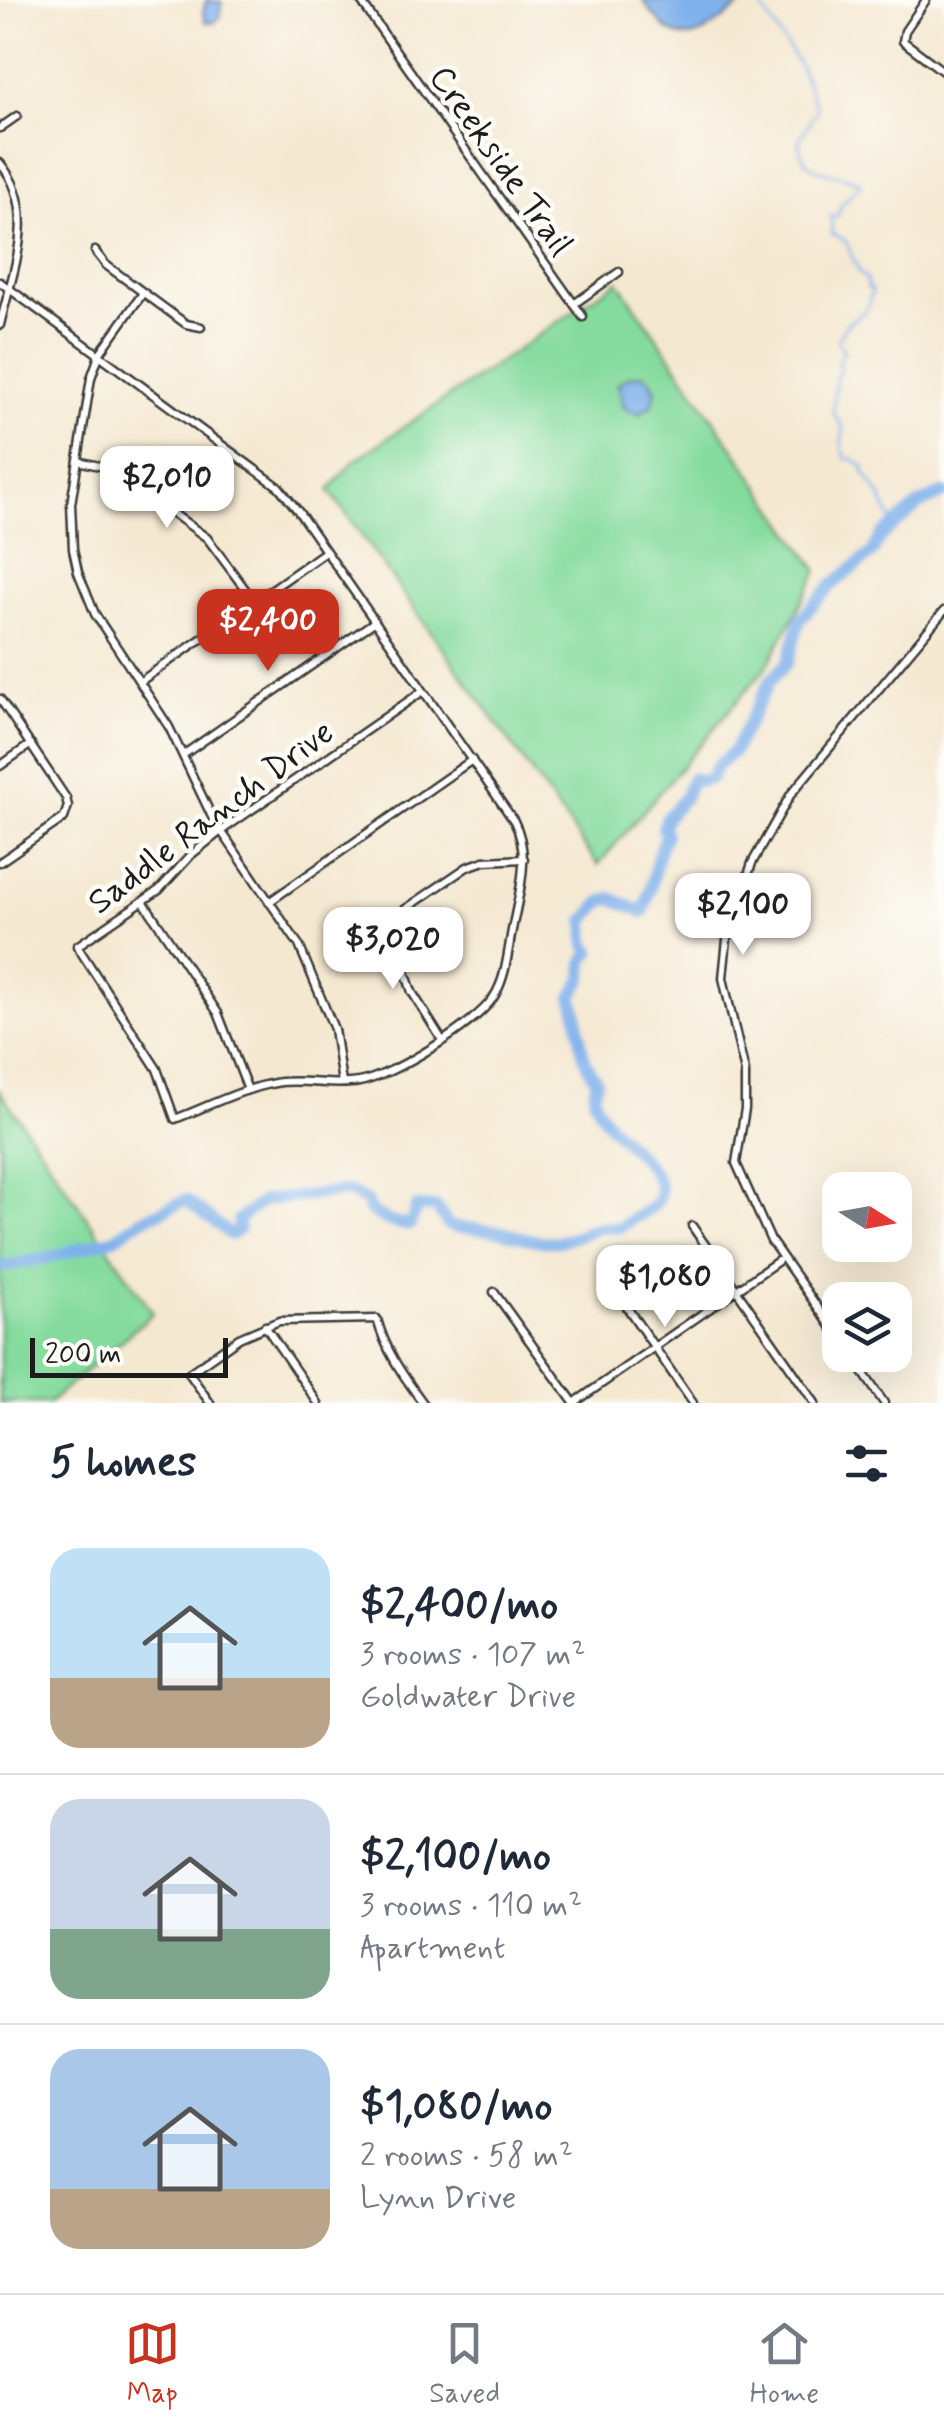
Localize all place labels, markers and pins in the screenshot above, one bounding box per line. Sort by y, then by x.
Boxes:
pin: $2,010 [86,446,248,531]
pin: $2,400 [187,589,349,674]
pin: $2,100 [662,873,824,958]
pin: $3,020 [312,907,474,992]
pin: $1,080 [584,1245,746,1330]

